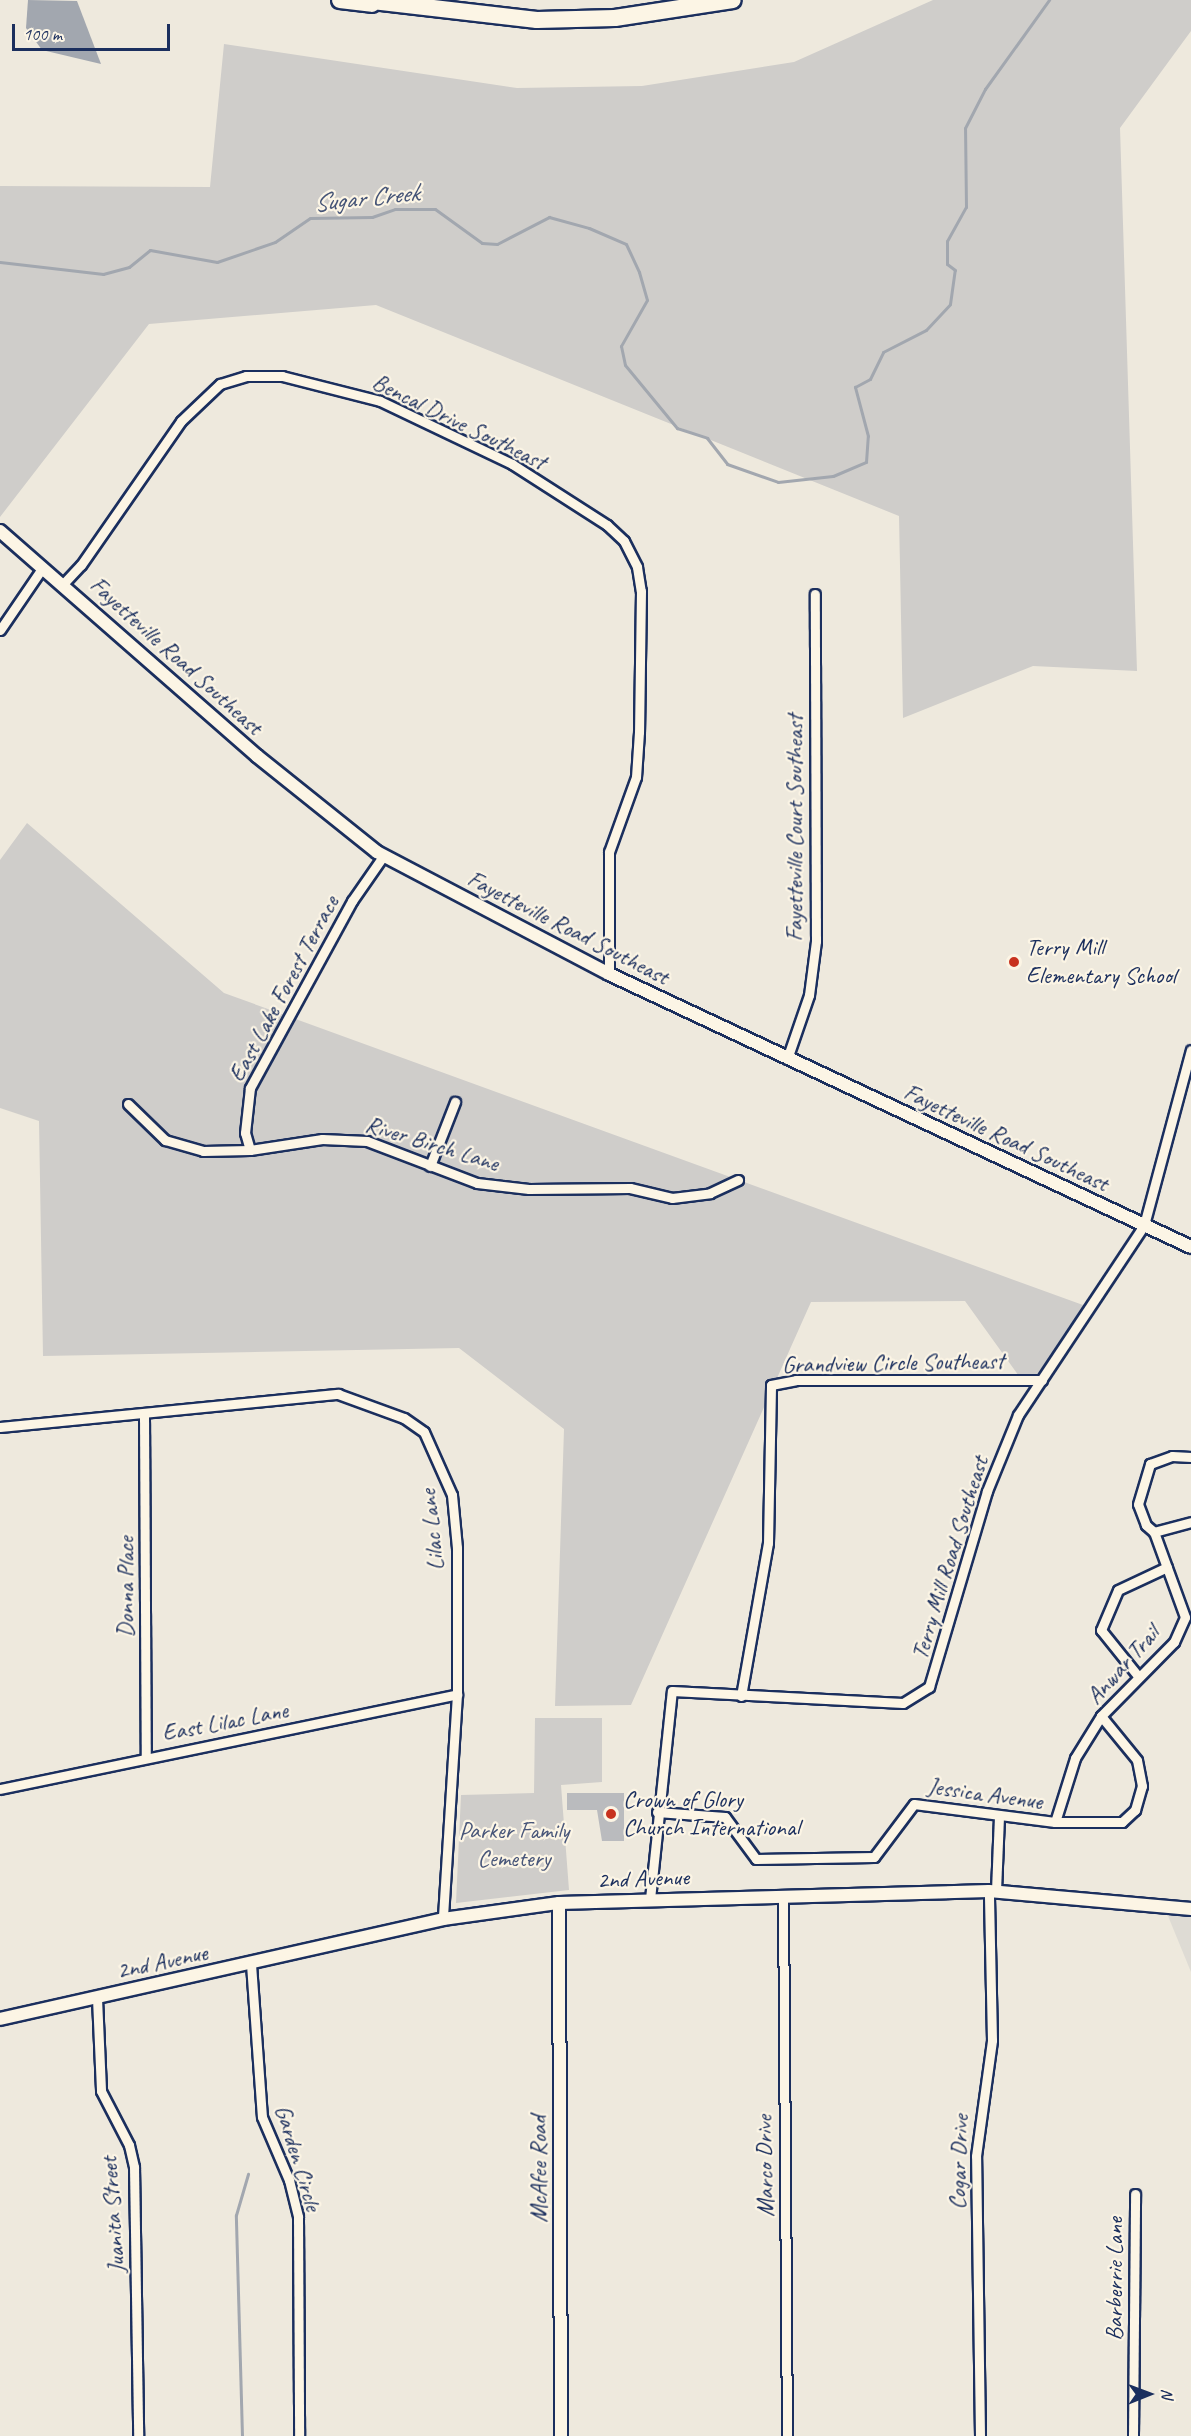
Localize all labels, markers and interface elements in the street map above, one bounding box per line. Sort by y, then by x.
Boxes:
scale bar [15,12,172,50]
text: 100 m [23,23,62,45]
water label: Sugar Creek [312,177,420,219]
street label: Bencal Drive Southeast [367,367,551,477]
street label: Fayetteville Road Southeast [84,571,268,741]
street label: Fayetteville Court Southeast [781,714,809,942]
street label: Fayetteville Road Southeast [462,865,674,991]
street label: East Lake Forest Terrace [223,891,345,1087]
place label: Terry Mill Elementary School [1026,934,1176,990]
marker: Terry Mill Elementary School [1007,955,1021,969]
street label: Fayetteville Road Southeast [899,1078,1113,1198]
street label: River Birch Lane [362,1110,502,1178]
street label: Grandview Circle Southeast [782,1347,1004,1379]
street label: Terry Mill Road Southeast [905,1452,995,1664]
street label: Lilac Lane [413,1488,451,1572]
street label: Donna Place [112,1536,140,1638]
street label: Anwar Trail [1080,1619,1166,1711]
street label: East Lilac Lane [160,1696,290,1748]
street label: Jessica Avenue [926,1772,1044,1816]
place label: Crown of Glory Church International [623,1786,799,1842]
marker: Crown of Glory Church International [604,1807,618,1821]
park label: Parker Family Cemetery [458,1817,570,1873]
street label: 2nd Avenue [597,1863,689,1895]
street label: 2nd Avenue [114,1938,210,1986]
street label: Garden Circle [268,2101,328,2215]
street label: Cogar Drive [943,2114,975,2210]
street label: Marco Drive [750,2115,780,2217]
street label: McAfee Road [525,2116,553,2222]
street label: Juanita Street [95,2156,131,2274]
street label: Barberrie Lane [1101,2217,1129,2341]
north arrow [1119,2364,1179,2424]
text: N [1157,2389,1177,2399]

